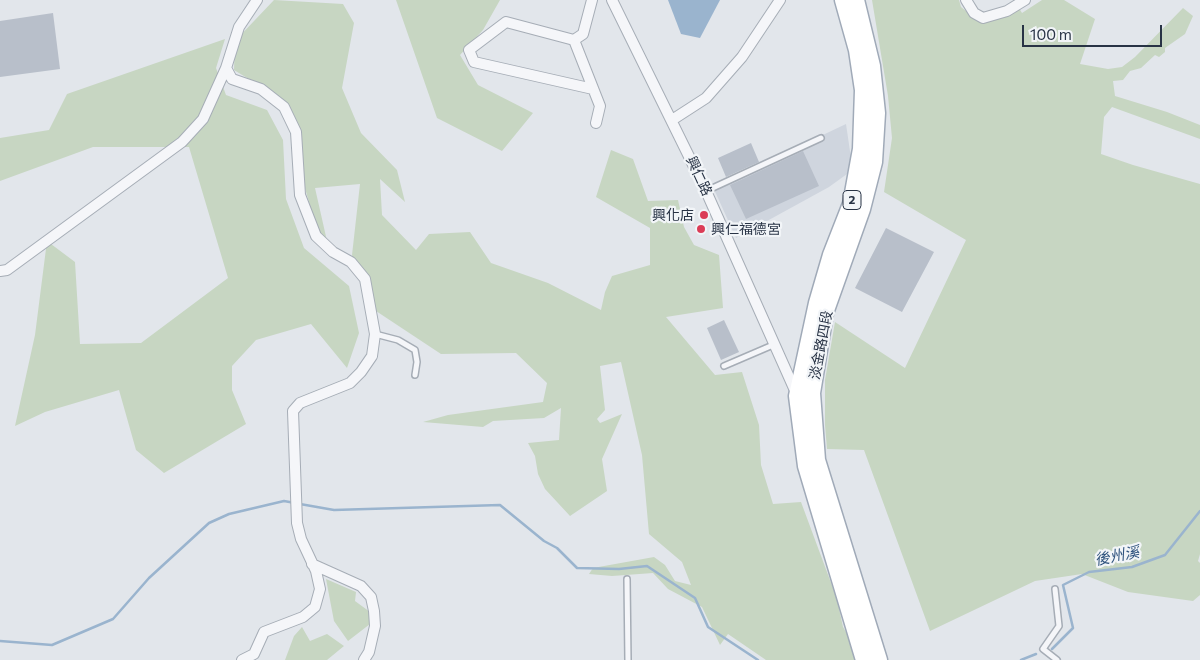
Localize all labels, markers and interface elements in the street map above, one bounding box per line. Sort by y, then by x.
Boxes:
scale bar [1025,15,1165,47]
text: 100 m [1030,25,1072,43]
street label: 興仁路 [683,153,715,199]
road number: 2 [843,190,861,210]
place label: 興化店 [652,207,694,223]
marker: 興化店 [698,209,710,221]
place label: 興仁福德宮 [711,221,781,237]
marker: 興仁福德宮 [695,223,707,235]
street label: 淡金路四段 [806,309,836,381]
water label: 後州溪 [1093,543,1141,569]

